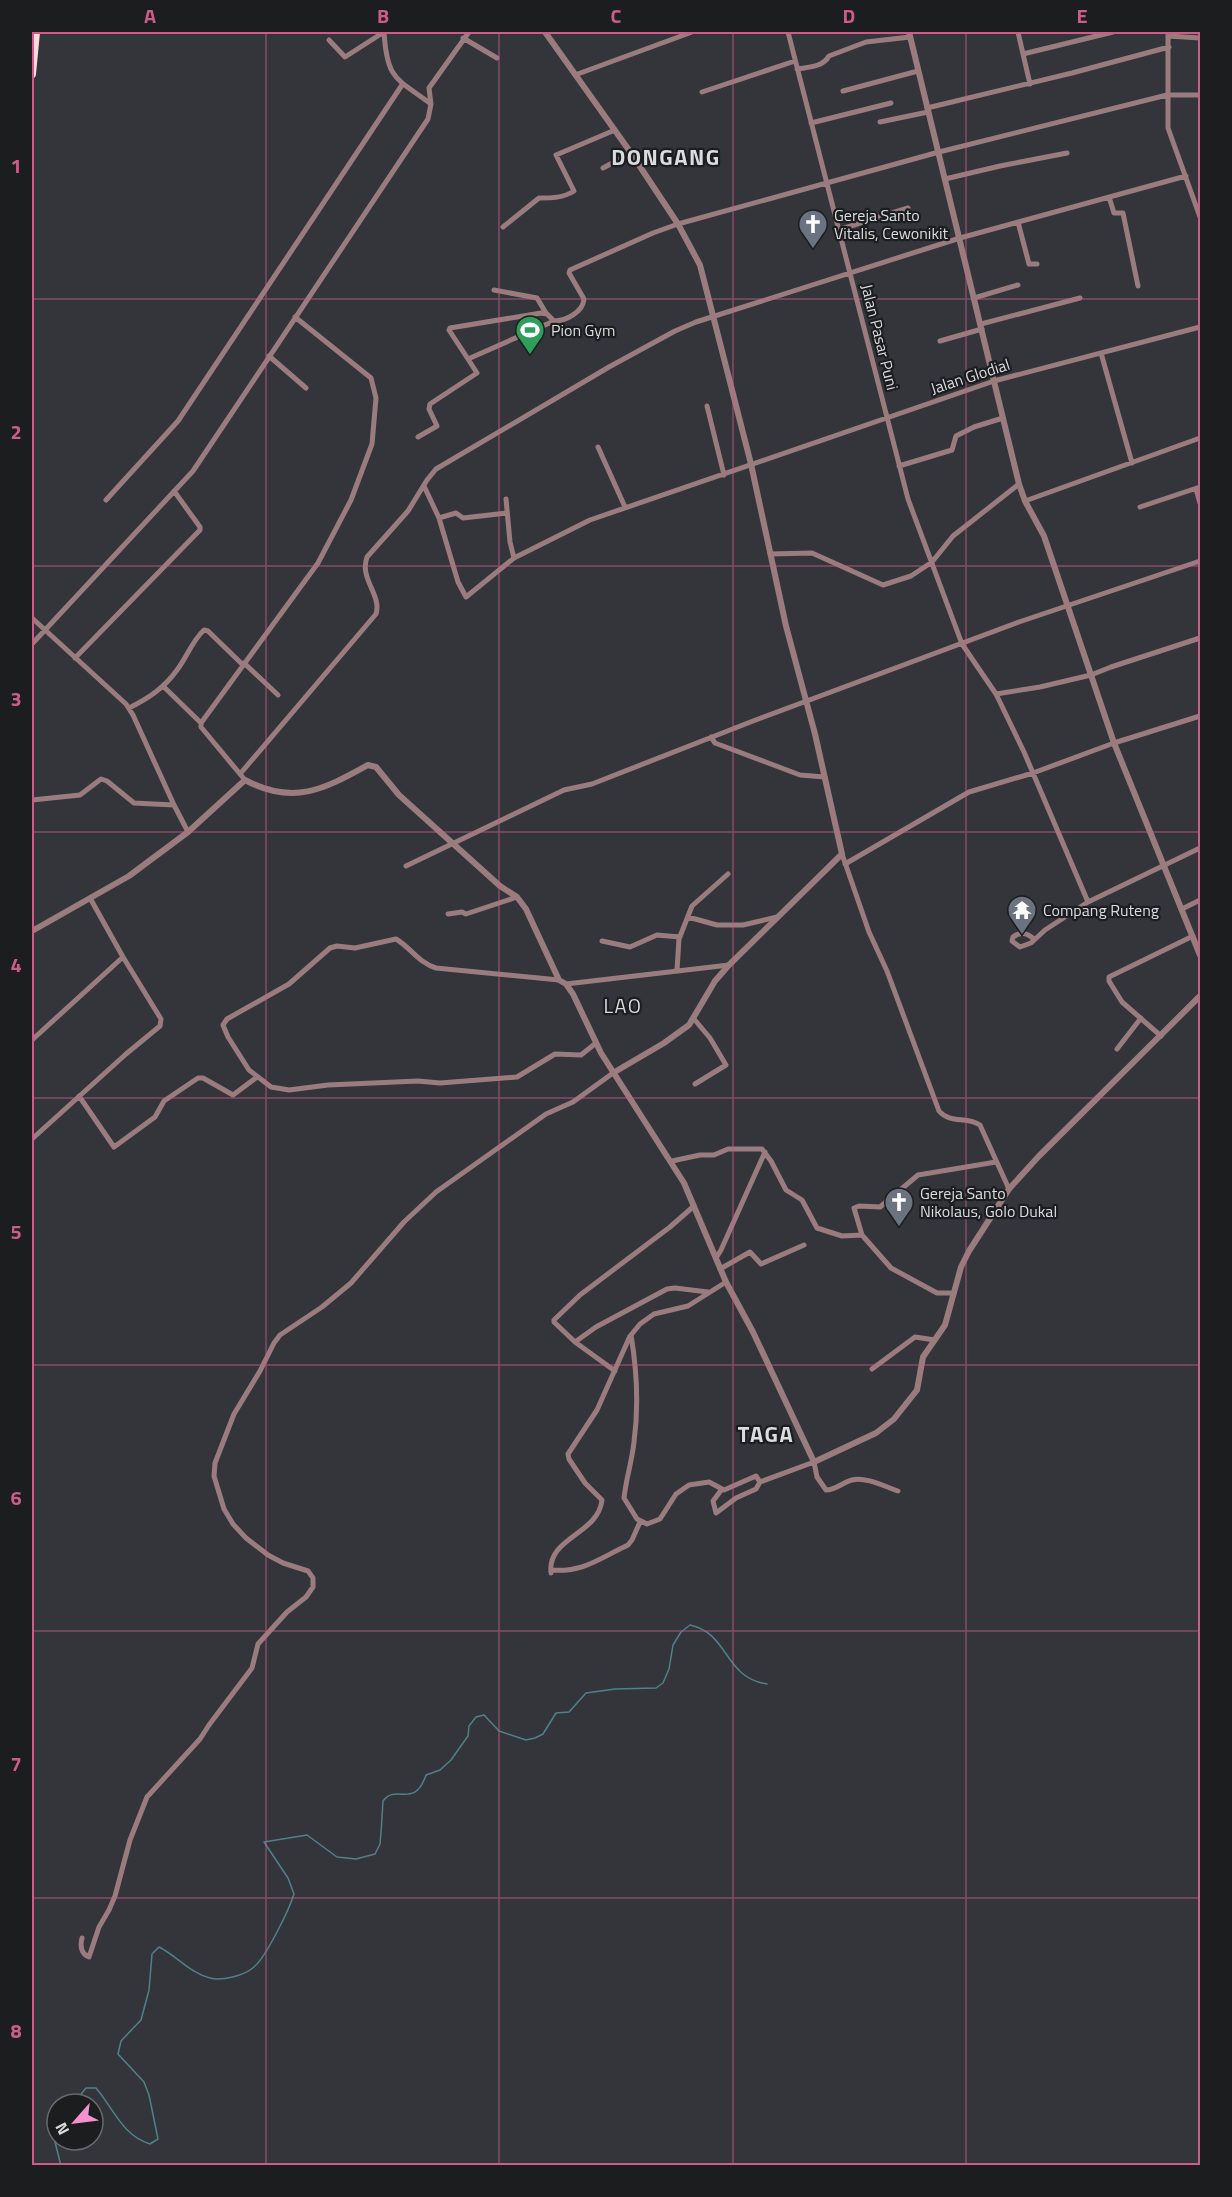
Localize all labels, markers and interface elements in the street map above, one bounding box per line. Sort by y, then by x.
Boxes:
text: A [144,0,156,31]
text: B [377,0,389,31]
text: C [611,0,622,31]
text: D [843,0,855,31]
text: E [1076,0,1088,31]
district label: DONGANG [611,140,721,174]
text: 1 [10,150,22,181]
place label: Gereja Santo Vitalis, Cewonikit [834,203,949,245]
church icon: Gereja Santo Vitalis, Cewonikit [797,208,829,250]
street label: Jalan Pasar Puni [855,281,905,393]
sports icon: Pion Gym [514,314,546,356]
place label: Pion Gym [551,318,615,342]
street label: Jalan Glodial [927,352,1013,400]
text: 2 [10,416,22,447]
text: 3 [10,683,22,714]
temple icon: Compang Ruteng [1006,894,1038,936]
place label: Compang Ruteng [1043,898,1159,922]
text: 4 [10,949,22,980]
district label: LAO [604,990,642,1021]
place label: Gereja Santo Nikolaus, Golo Dukal [920,1181,1057,1223]
church icon: Gereja Santo Nikolaus, Golo Dukal [883,1186,915,1228]
text: 5 [10,1216,22,1247]
district label: TAGA [738,1417,794,1451]
text: 6 [10,1482,22,1513]
text: 7 [10,1748,22,1779]
text: 8 [10,2015,22,2046]
north arrow [45,2092,105,2152]
text: N [49,2119,75,2140]

